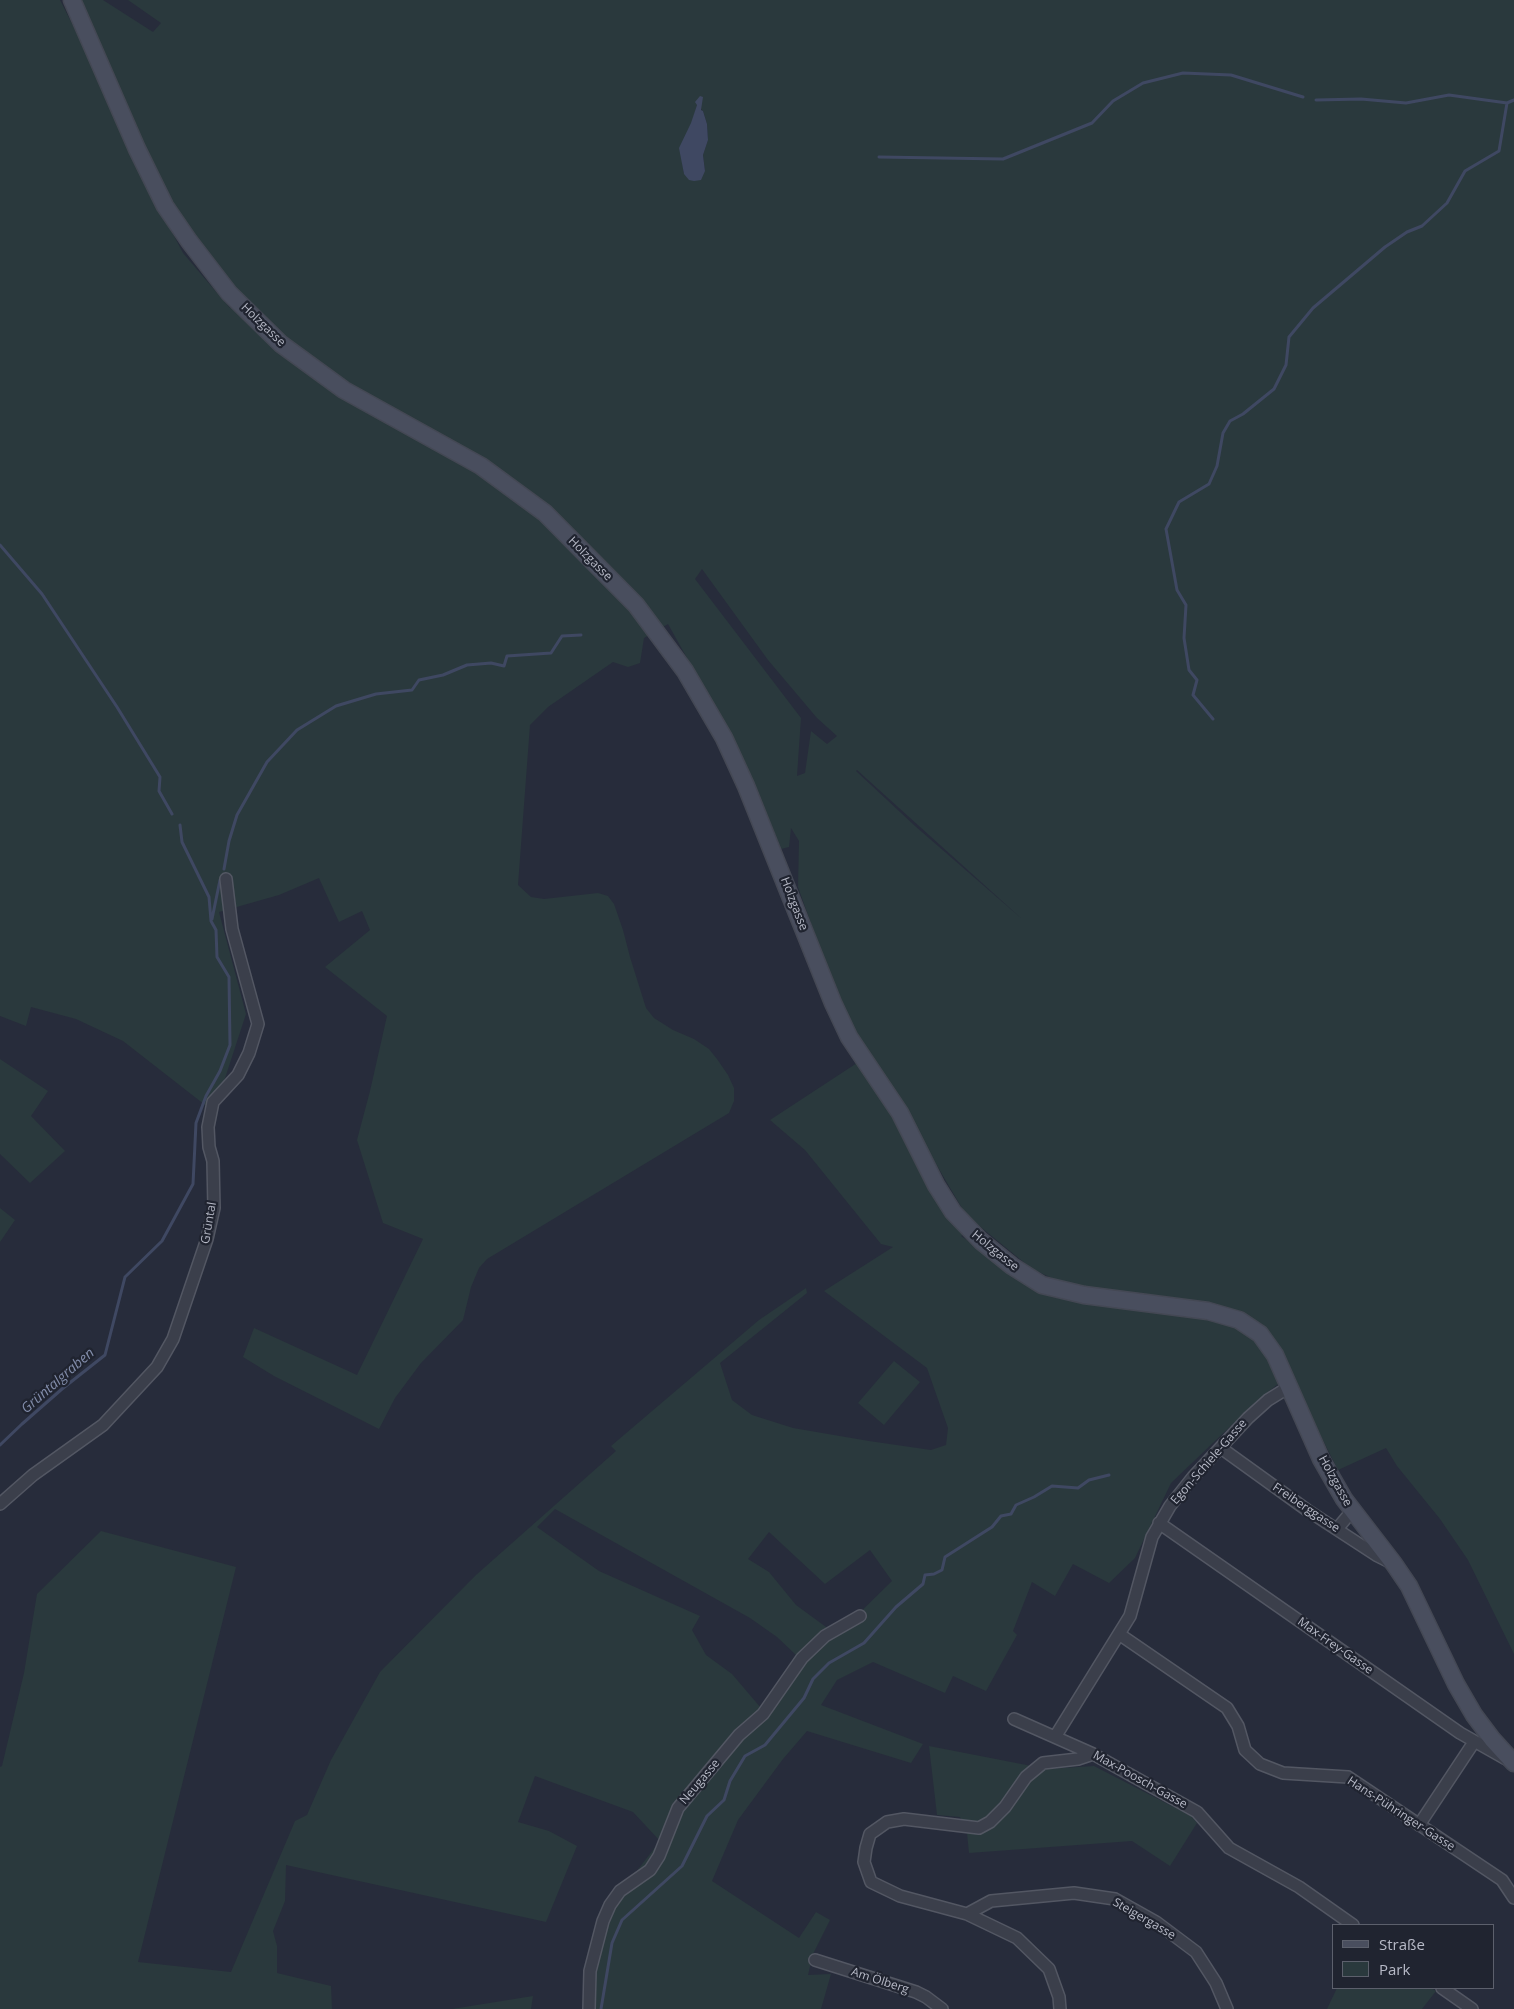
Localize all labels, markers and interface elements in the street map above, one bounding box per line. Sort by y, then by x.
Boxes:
street label: Holzgasse [238,300,288,350]
street label: Holzgasse [565,534,615,584]
street label: Holzgasse [777,875,811,933]
street label: Grüntal [198,1201,220,1245]
street label: Holzgasse [969,1228,1021,1274]
water label: Grüntalgraben [18,1345,98,1417]
street label: Egon-Schiele-Gasse [1168,1416,1250,1508]
street label: Holzgasse [1315,1453,1355,1509]
street label: Freiberggasse [1270,1480,1342,1536]
street label: Max-Frey-Gasse [1294,1615,1376,1677]
street label: Max-Poosch-Gasse [1090,1748,1190,1812]
street label: Neugasse [677,1757,723,1807]
street label: Hans-Pühringer-Gasse [1345,1774,1457,1854]
street label: Steigergasse [1110,1895,1178,1943]
legend [1332,1924,1494,1989]
text: Straße [1379,1934,1425,1954]
text: Park [1379,1959,1410,1979]
street label: Am Ölberg [849,1965,911,1997]

